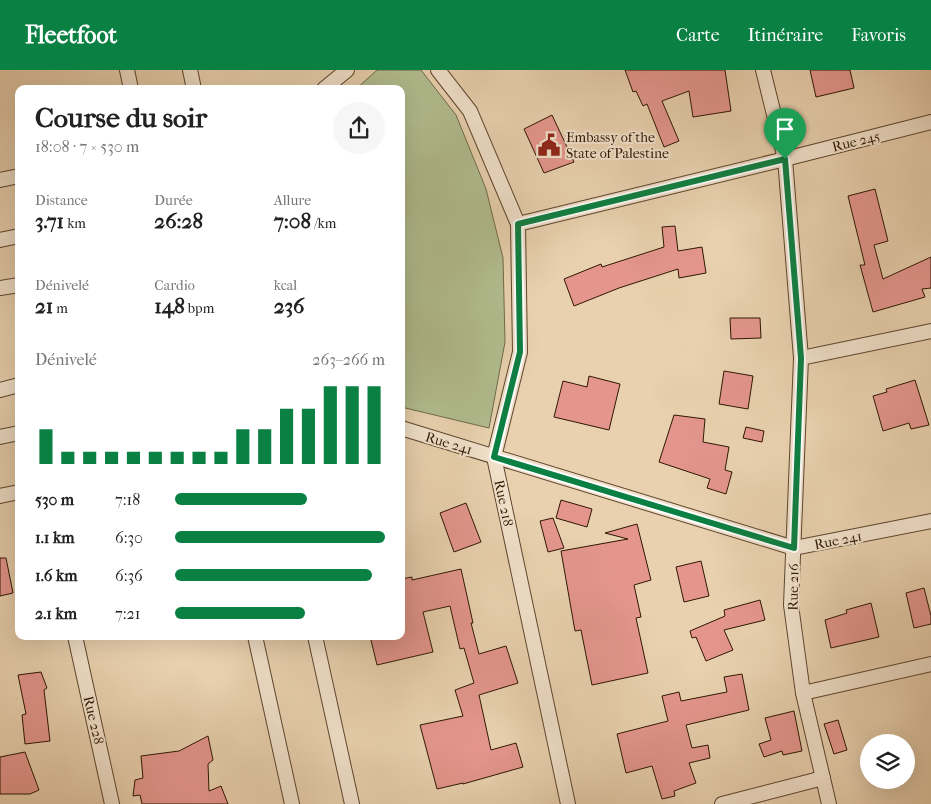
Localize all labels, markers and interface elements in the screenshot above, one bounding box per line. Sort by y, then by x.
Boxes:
text: Fleetfoot [25,21,117,49]
text: Carte [676,25,720,46]
text: Itinéraire [748,25,823,46]
text: Favoris [851,25,906,46]
text: Course du soir [35,101,207,134]
button: share [333,102,385,154]
pin [764,108,806,159]
icon: arrive [771,115,799,143]
street label: Rue 245 [830,127,882,156]
place label: Embassy of the State of Palestine [566,129,669,162]
public building icon: Embassy of the State of Palestine [536,132,562,158]
text: 18:08 · 7 × 530 m [35,137,139,156]
text: Distance [35,192,88,209]
text: Durée [154,192,193,209]
text: Allure [274,192,311,209]
text: 3.71 [35,209,64,233]
text: 26:28 [154,209,203,233]
text: 7:08 [274,209,311,233]
text: km [64,215,86,232]
text: /km [311,215,336,232]
text: Dénivelé [35,277,89,294]
text: Cardio [154,277,195,294]
text: kcal [274,277,297,294]
text: 21 [35,294,53,318]
text: 148 [154,294,185,318]
text: 236 [274,294,304,318]
text: m [53,300,68,317]
text: bpm [185,300,214,317]
text: Dénivelé [35,350,97,369]
text: 263–266 m [312,350,385,369]
street label: Rue 241 [423,428,474,459]
street label: Rue 218 [490,478,517,528]
text: 530 m [35,490,74,509]
text: 7:18 [115,490,140,509]
text: 1.1 km [35,528,74,547]
text: 6:30 [115,528,143,547]
street label: Rue 241 [813,528,863,553]
street label: Rue 216 [785,563,802,611]
text: 1.6 km [35,566,77,585]
text: 6:36 [115,566,143,585]
text: 2.1 km [35,604,77,623]
text: 7:21 [115,604,141,623]
street label: Rue 228 [80,694,107,746]
map controls [860,734,915,789]
button: layers [860,734,915,789]

